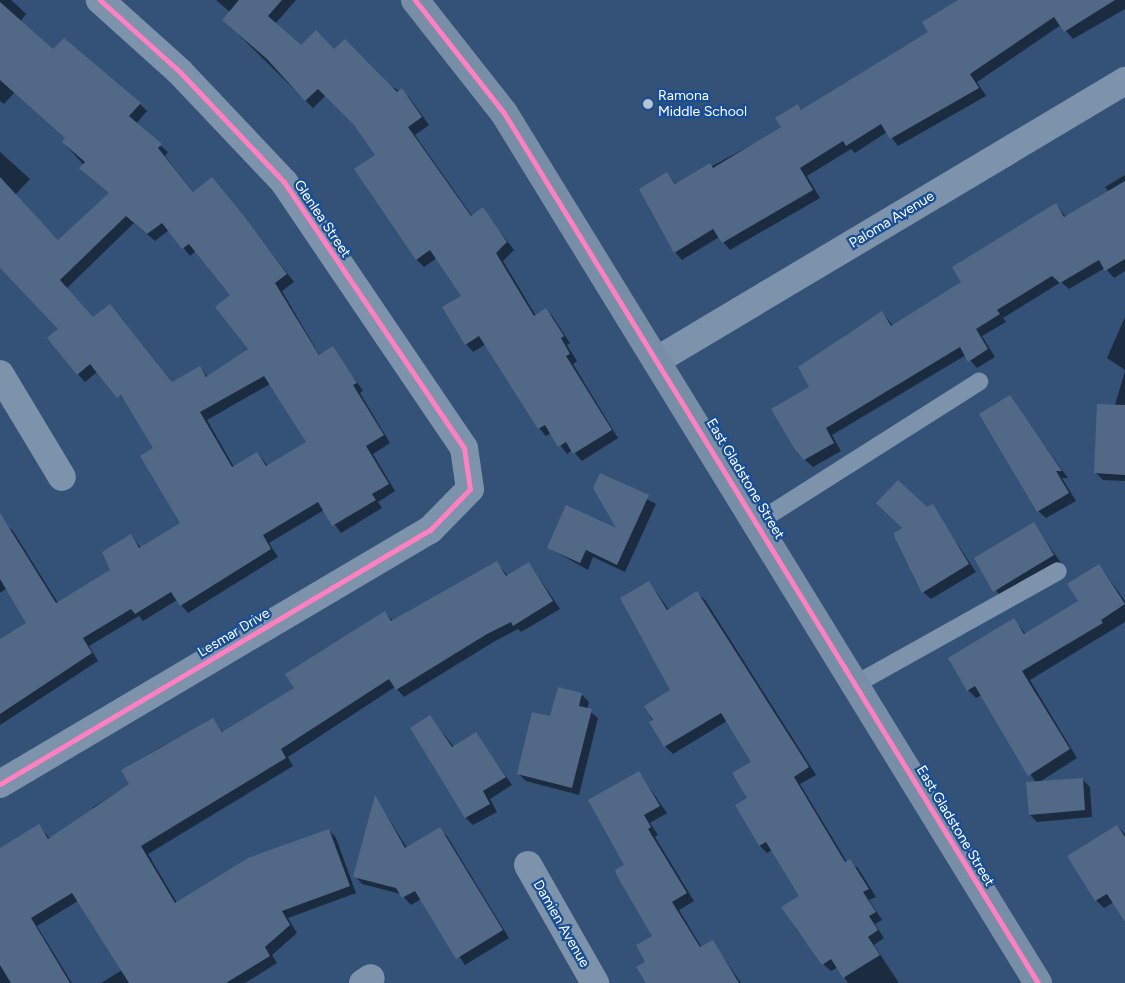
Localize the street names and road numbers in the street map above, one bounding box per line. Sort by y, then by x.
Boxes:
street label: Glenlea Street [290,177,354,261]
street label: Paloma Avenue [846,188,938,252]
street label: East Gladstone Street [702,416,788,542]
street label: Lesmar Drive [195,605,273,661]
street label: East Gladstone Street [912,763,998,889]
street label: Damien Avenue [529,877,593,971]

